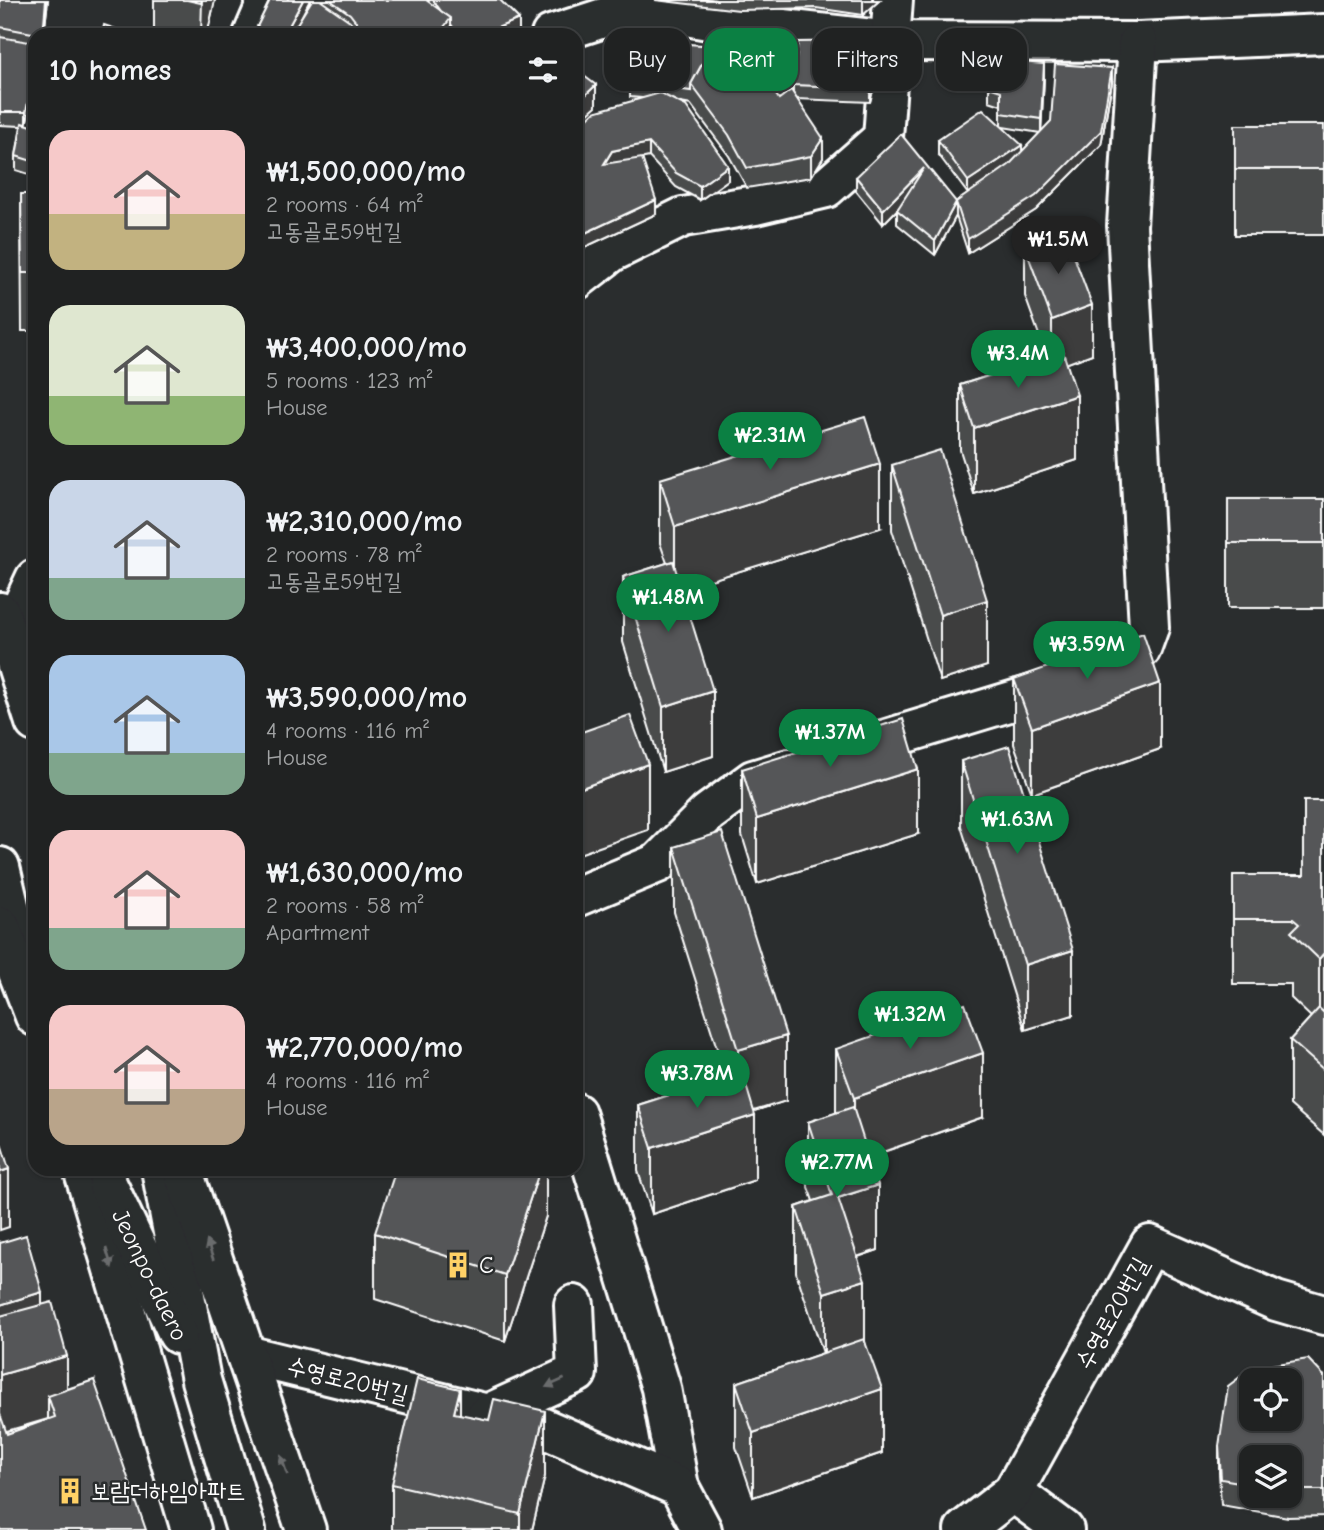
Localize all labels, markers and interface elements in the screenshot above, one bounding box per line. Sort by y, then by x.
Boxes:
chip: Buy [604,28,690,91]
chip: Rent [704,28,798,91]
chip: Filters [812,28,922,91]
chip: New [936,28,1027,91]
icon: filters [524,51,562,89]
text: 10 homes [49,53,171,88]
text: ₩1,500,000/mo [266,154,466,189]
icon: home [105,158,189,242]
text: 2 rooms · 64 m² [266,191,423,218]
pin: ₩1.5M [1009,216,1107,276]
text: 고동골로59번길 [266,218,402,245]
text: ₩1.5M [1027,225,1089,252]
text: ₩3,400,000/mo [266,330,467,365]
pin: ₩3.4M [969,330,1067,390]
icon: home [105,333,189,417]
text: ₩3.4M [987,339,1049,366]
text: 5 rooms · 123 m² [266,367,432,394]
text: House [266,394,328,421]
pin: ₩2.31M [713,412,827,472]
text: ₩2.31M [734,421,806,448]
text: ₩2,310,000/mo [266,504,462,539]
icon: home [105,508,189,592]
text: 2 rooms · 78 m² [266,541,422,568]
text: 고동골로59번길 [266,568,402,595]
pin: ₩1.48M [611,574,725,634]
text: ₩1.48M [632,583,704,610]
pin: ₩3.59M [1030,622,1144,681]
text: ₩3.59M [1049,630,1125,657]
text: ₩3,590,000/mo [266,680,467,715]
icon: home [105,683,189,767]
pin: ₩1.37M [773,710,887,769]
text: 4 rooms · 116 m² [266,717,429,744]
text: ₩1.37M [795,718,865,745]
text: House [266,744,328,771]
pin: ₩1.63M [960,796,1074,856]
text: ₩1.63M [981,805,1053,832]
text: ₩1,630,000/mo [266,855,463,890]
icon: home [105,858,189,942]
text: 2 rooms · 58 m² [266,892,424,919]
text: Apartment [266,919,369,946]
pin: ₩1.32M [853,992,967,1051]
text: ₩1.32M [874,1000,946,1027]
text: ₩2,770,000/mo [266,1030,463,1065]
icon: home [105,1033,189,1117]
pin: ₩3.78M [640,1050,754,1110]
text: ₩3.78M [661,1059,733,1086]
text: 4 rooms · 116 m² [266,1067,429,1094]
text: House [266,1094,328,1121]
pin: ₩2.77M [780,1140,894,1199]
text: ₩2.77M [801,1148,873,1175]
street label: Jeonpo-daero [106,1205,194,1345]
one-way arrow [204,1240,215,1261]
one-way arrow [105,1248,115,1269]
building icon: C [443,1250,473,1280]
place label: C [479,1251,494,1279]
street label: 수영로20번길 [1070,1252,1154,1374]
street label: 수영로20번길 [285,1351,411,1409]
map controls [1239,1368,1302,1508]
button: locate [1239,1368,1302,1431]
one-way arrow [545,1377,565,1389]
button: layers [1239,1445,1302,1508]
one-way arrow [278,1455,289,1476]
building icon: 보람더하임아파트 [55,1476,85,1506]
place label: 보람더하임아파트 [91,1477,246,1505]

